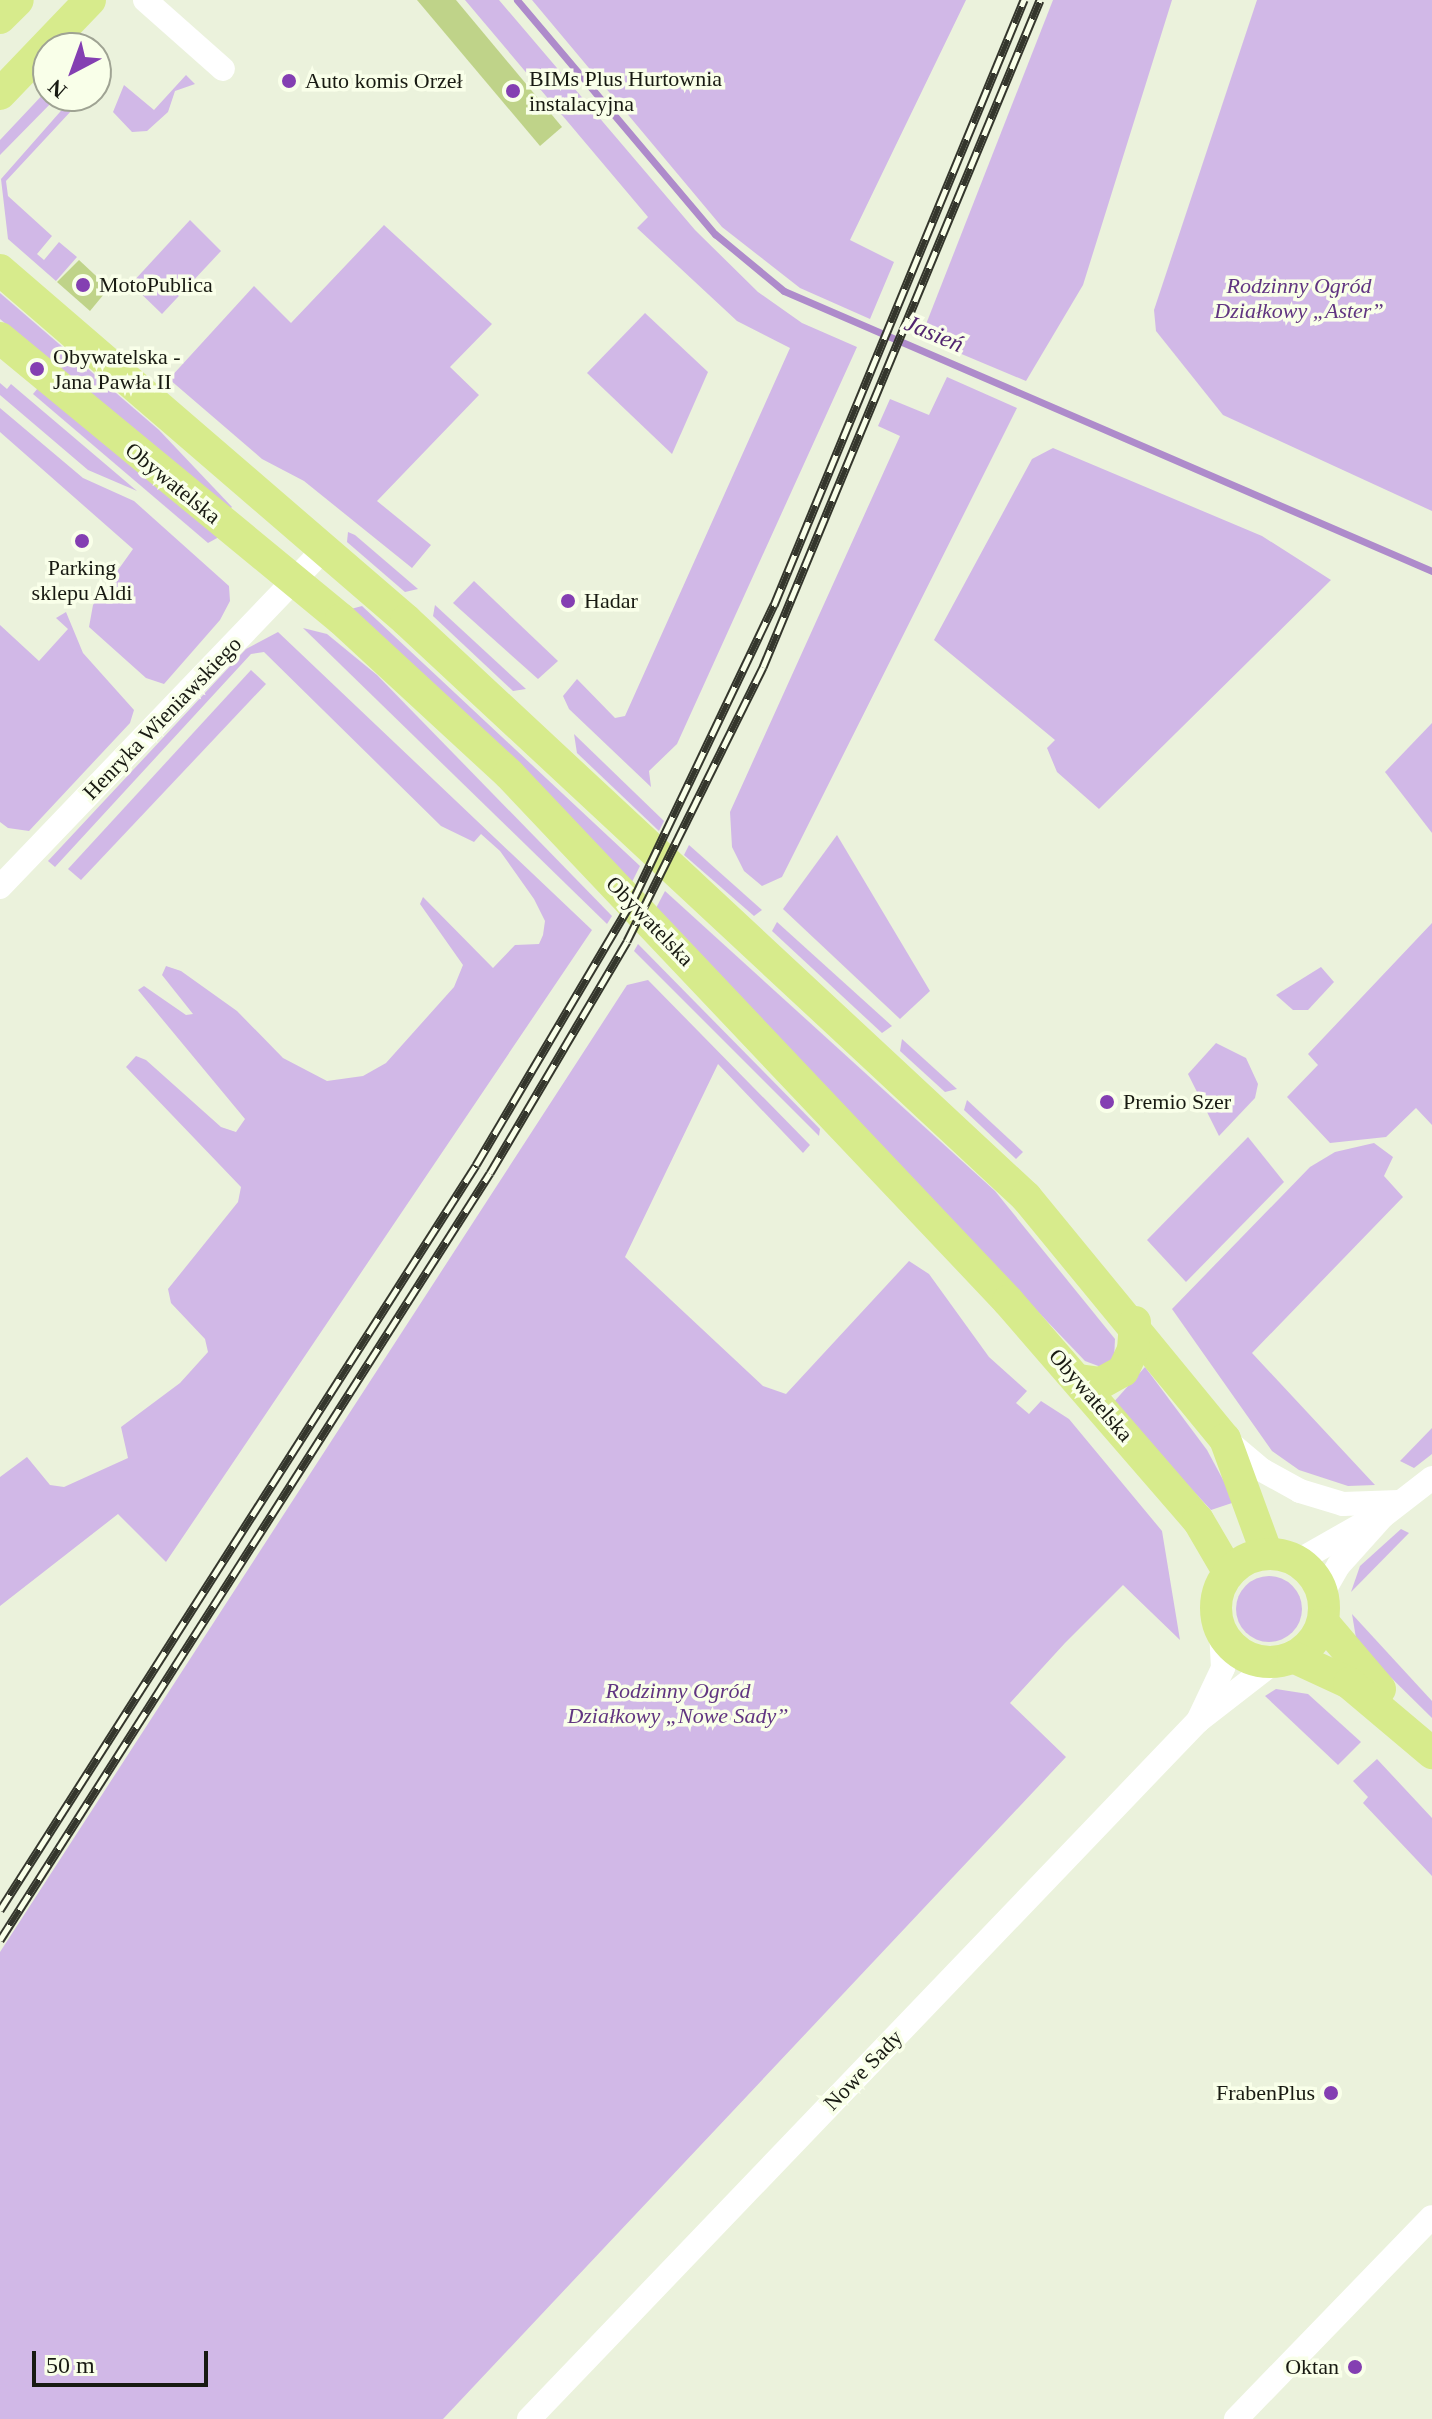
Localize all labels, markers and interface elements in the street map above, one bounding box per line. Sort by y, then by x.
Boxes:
north arrow [32,32,112,112]
place label: BIMs Plus Hurtownia instalacyjna [529,65,722,116]
place label: Auto komis Orzeł [305,68,463,94]
marker: Auto komis Orzeł [280,72,298,90]
text: N [43,74,71,104]
marker: BIMs Plus Hurtownia instalacyjna [504,82,522,100]
place label: MotoPublica [99,272,213,298]
park label: Rodzinny Ogród Działkowy „Aster” [1214,272,1384,324]
marker: MotoPublica [74,276,92,294]
water label: Jasień [900,309,968,359]
place label: Obywatelska - Jana Pawła II [53,343,181,394]
marker: Obywatelska - Jana Pawła II [28,360,46,378]
street label: Obywatelska [120,437,226,529]
marker: Parking sklepu Aldi [73,532,91,550]
place label: Parking sklepu Aldi [31,554,133,606]
place label: Hadar [584,588,638,614]
marker: Hadar [559,592,577,610]
street label: Henryka Wieniawskiego [77,631,247,805]
street label: Obywatelska [601,871,699,971]
place label: Premio Szer [1123,1089,1231,1115]
marker: Premio Szer [1098,1093,1116,1111]
street label: Obywatelska [1043,1343,1139,1447]
park label: Rodzinny Ogród Działkowy „Nowe Sady” [567,1677,789,1728]
street label: Nowe Sady [818,2024,908,2116]
place label: FrabenPlus [1216,2080,1315,2106]
marker: FrabenPlus [1322,2084,1340,2102]
scale bar [36,2335,212,2385]
text: 50 m [46,2352,95,2378]
place label: Oktan [1285,2354,1339,2380]
marker: Oktan [1346,2358,1364,2376]

